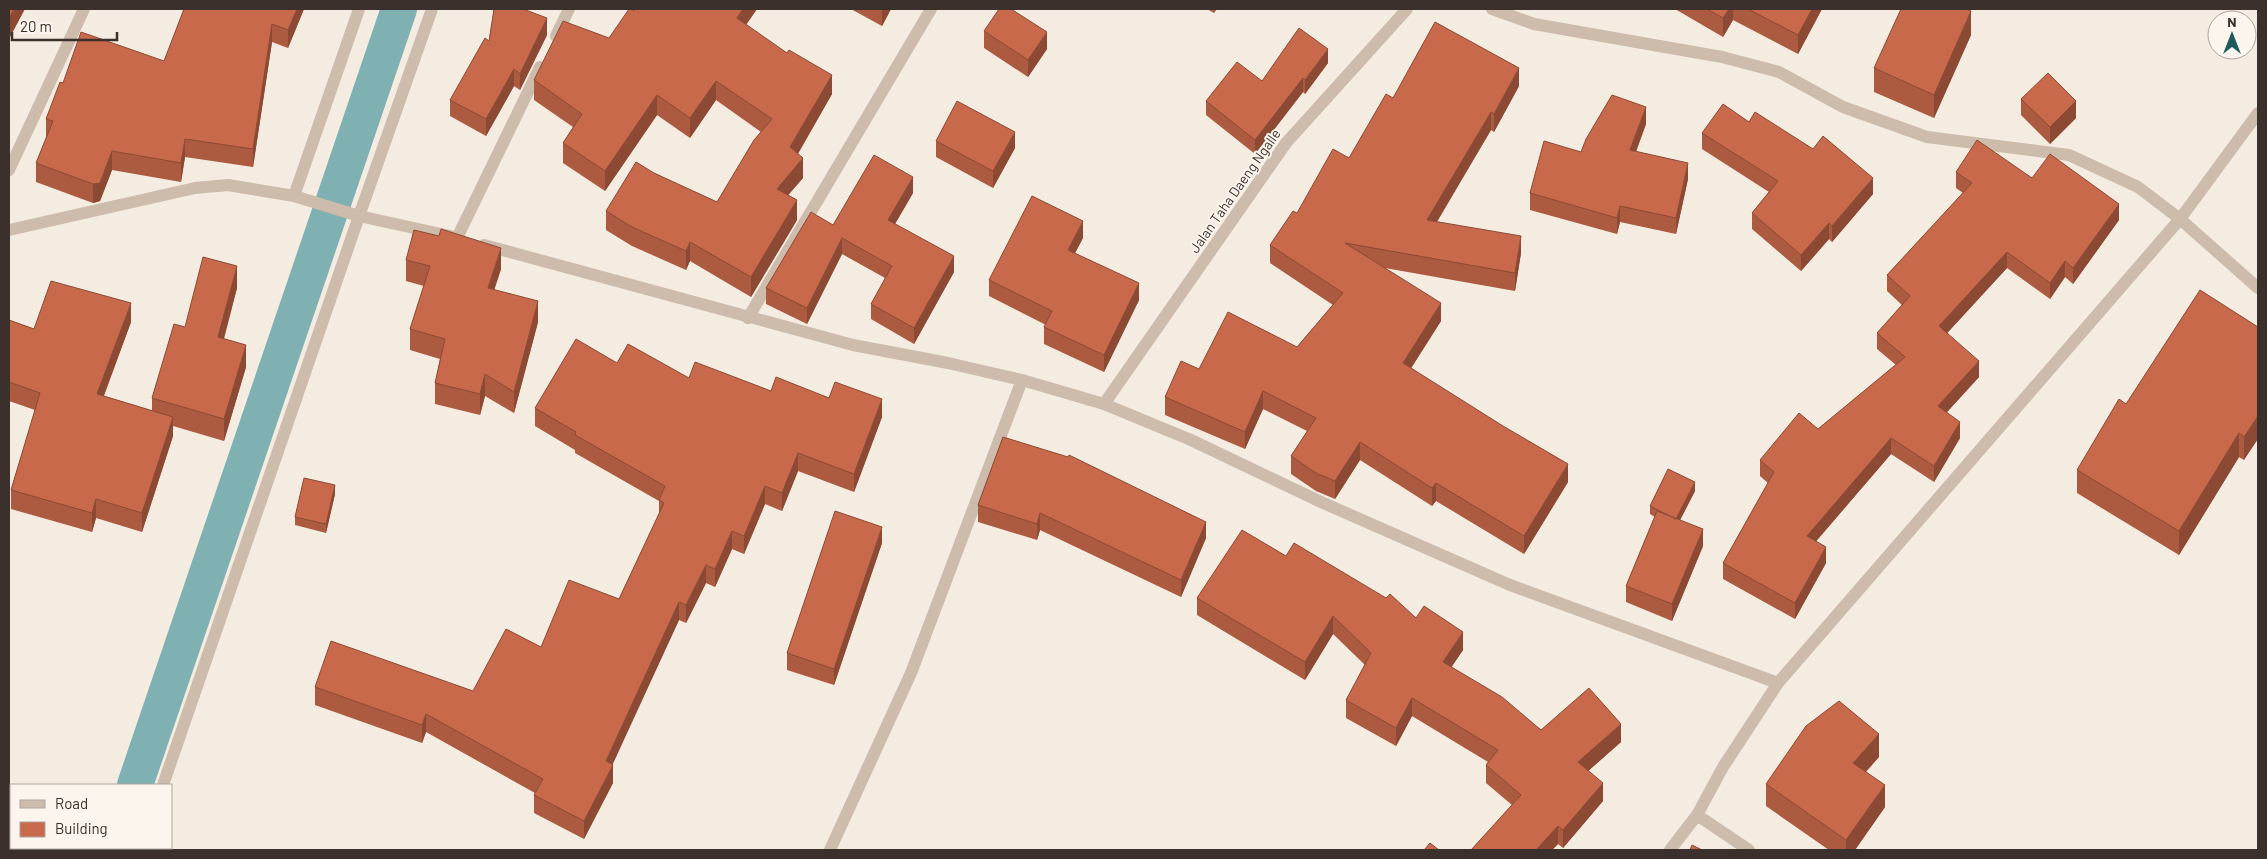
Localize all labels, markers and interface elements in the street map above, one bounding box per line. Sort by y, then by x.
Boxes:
scale bar [12,10,118,42]
north arrow [2207,10,2257,60]
text: N [2227,13,2237,30]
text: 20 m [20,17,52,35]
street label: Jalan Taha Daeng Ngalle [1185,125,1284,256]
legend [10,784,172,849]
text: Road [55,794,88,812]
text: Building [55,819,108,837]

